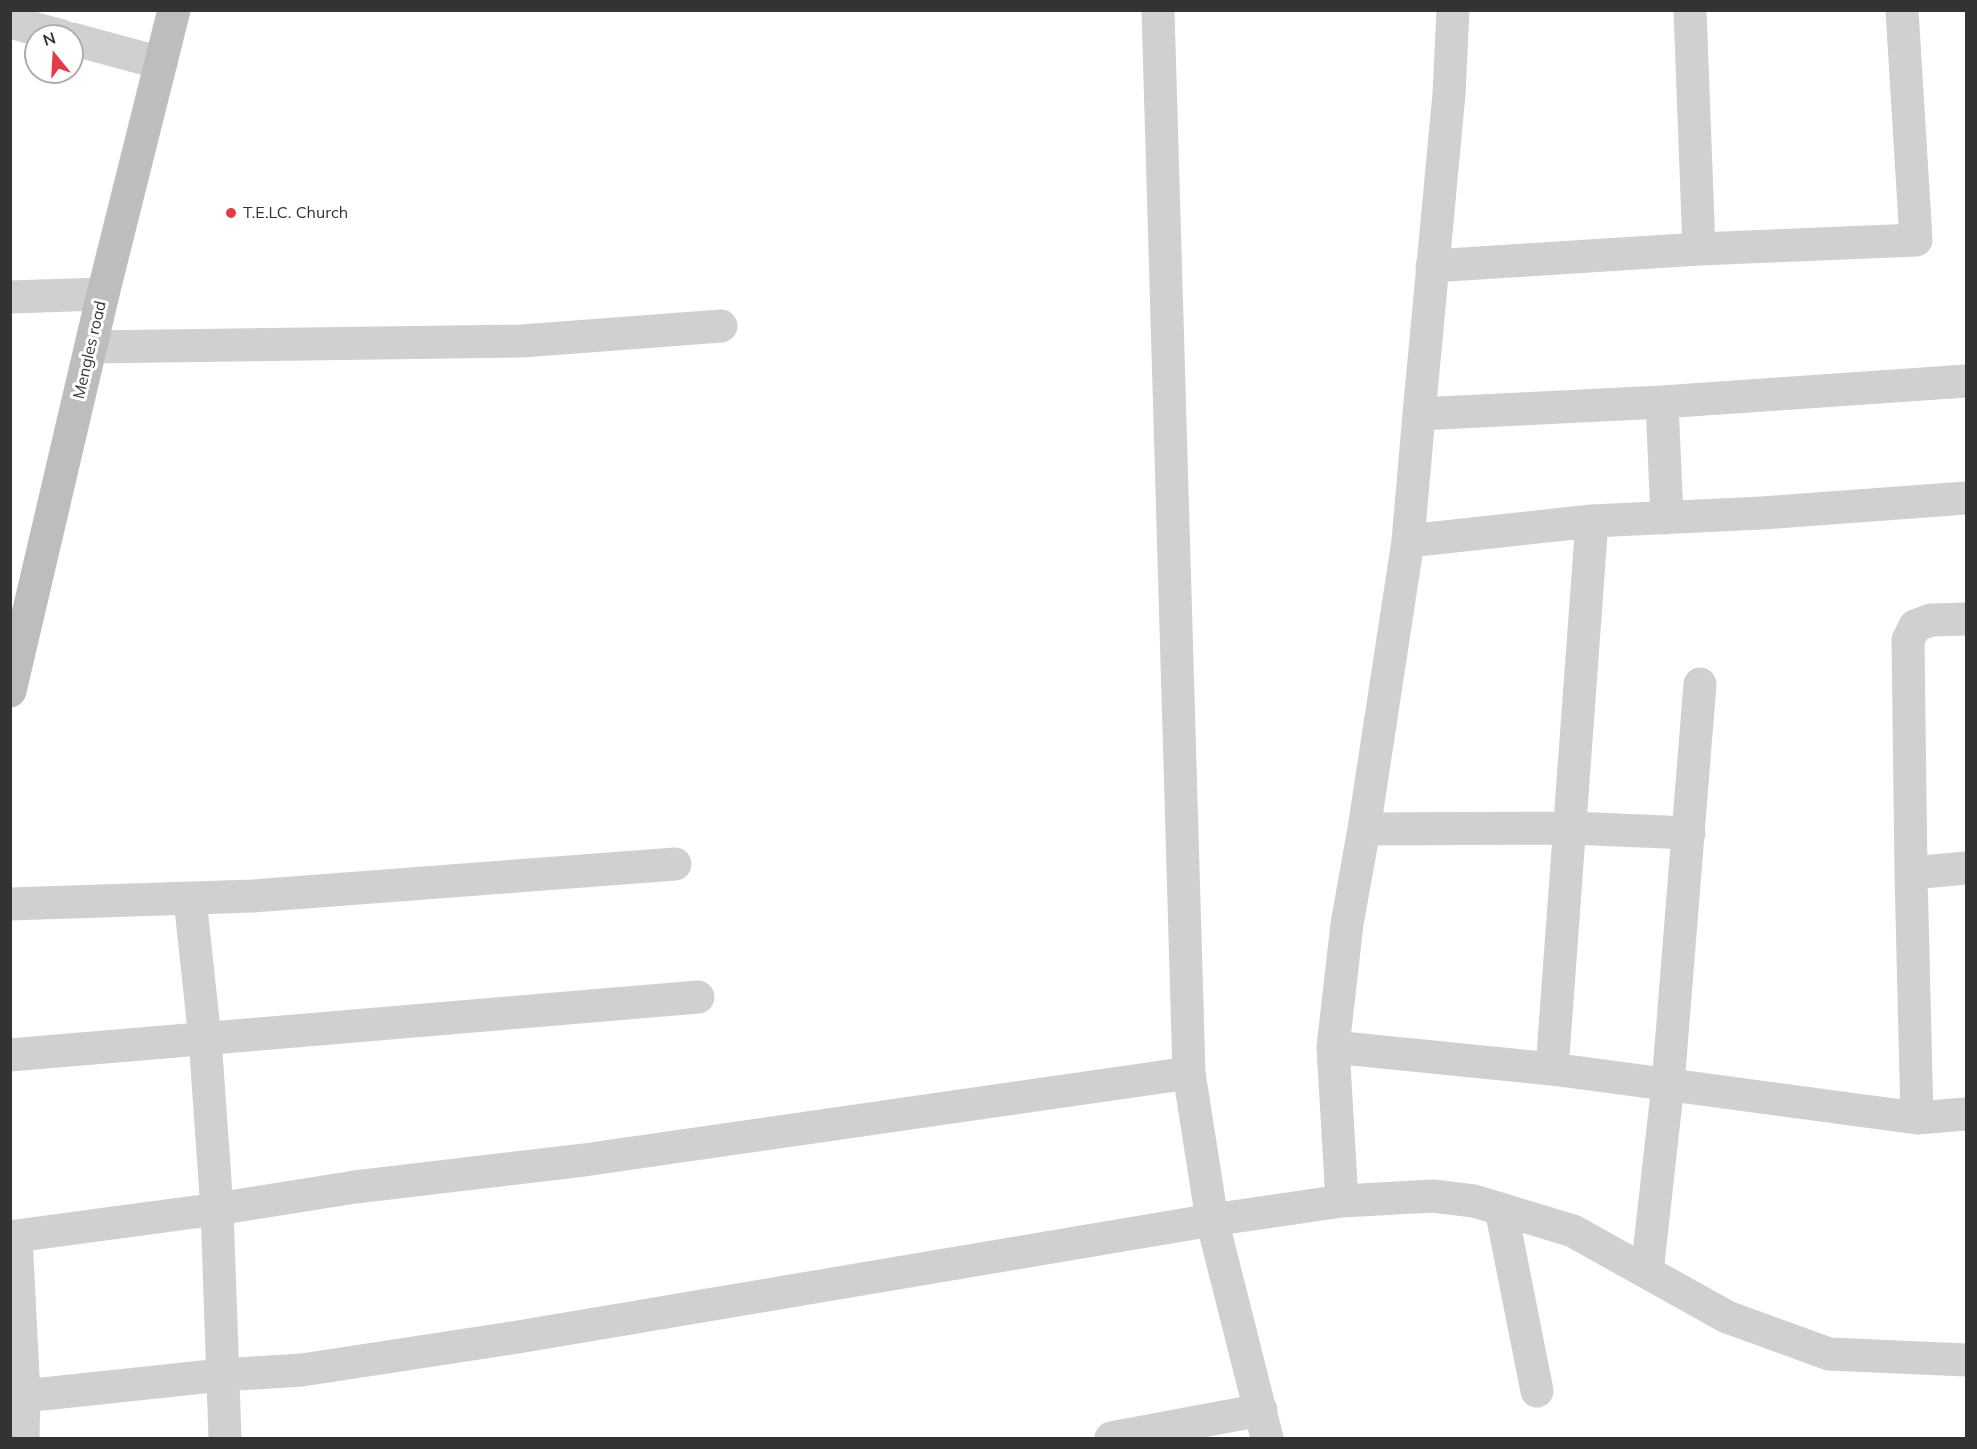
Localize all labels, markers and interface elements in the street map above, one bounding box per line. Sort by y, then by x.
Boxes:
north arrow [24,24,84,84]
text: N [40,27,58,50]
place label: T.E.LC. Church [243,203,348,223]
marker: T.E.LC. Church [224,206,238,220]
street label: Mengles road [69,299,111,401]

